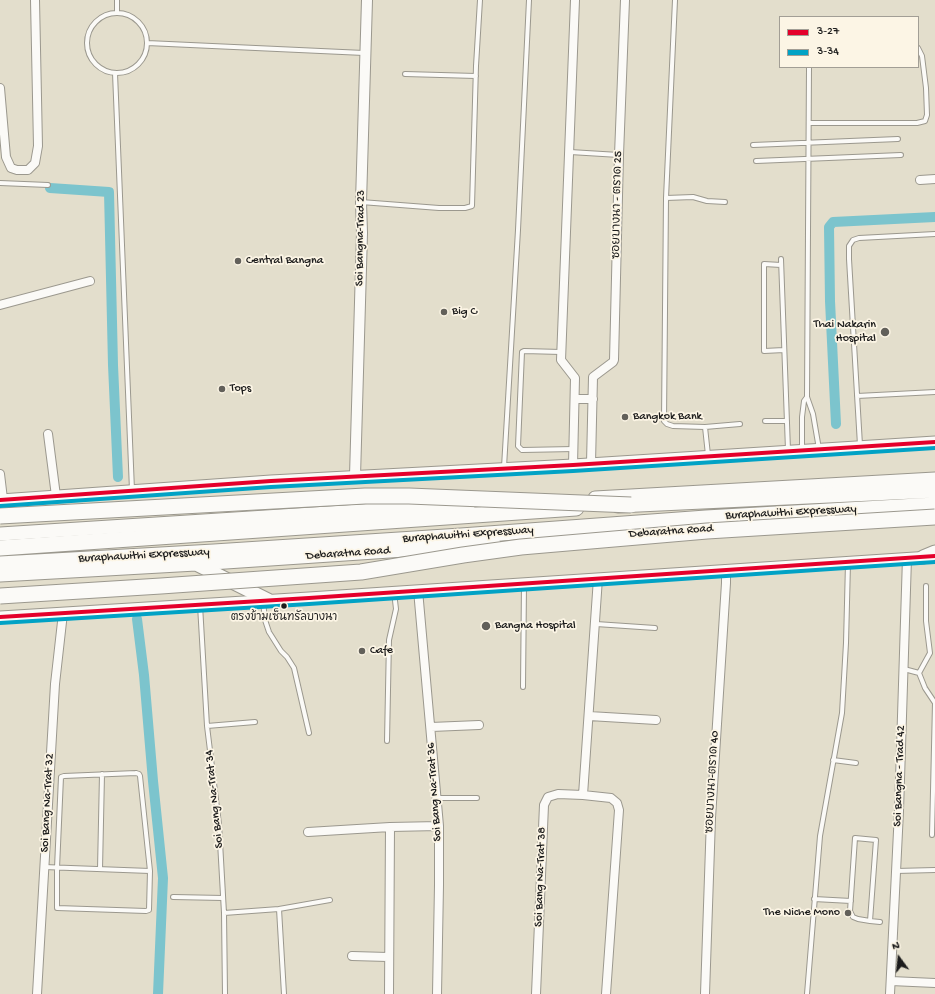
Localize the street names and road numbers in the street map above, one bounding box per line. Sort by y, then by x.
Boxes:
street label: ซอยบางนา - ตราด 25 [610,151,626,259]
street label: Soi Bangna-Trad 23 [353,190,369,286]
street label: Buraphawithi Expressway [725,502,857,524]
street label: Debaratna Road [628,522,714,542]
street label: Buraphawithi Expressway [402,523,534,547]
street label: Debaratna Road [305,544,391,564]
street label: Buraphawithi Expressway [78,545,210,567]
street label: Soi Bangna - Trad 42 [891,725,909,827]
street label: ซอยบางนา-ตราด 40 [703,730,723,834]
street label: Soi Bang Na-Trat 36 [424,742,446,842]
street label: Soi Bang Na-Trat 34 [203,749,227,849]
street label: Soi Bang Na-Trat 32 [38,753,58,853]
street label: Soi Bang Na-Trat 38 [532,827,550,927]

